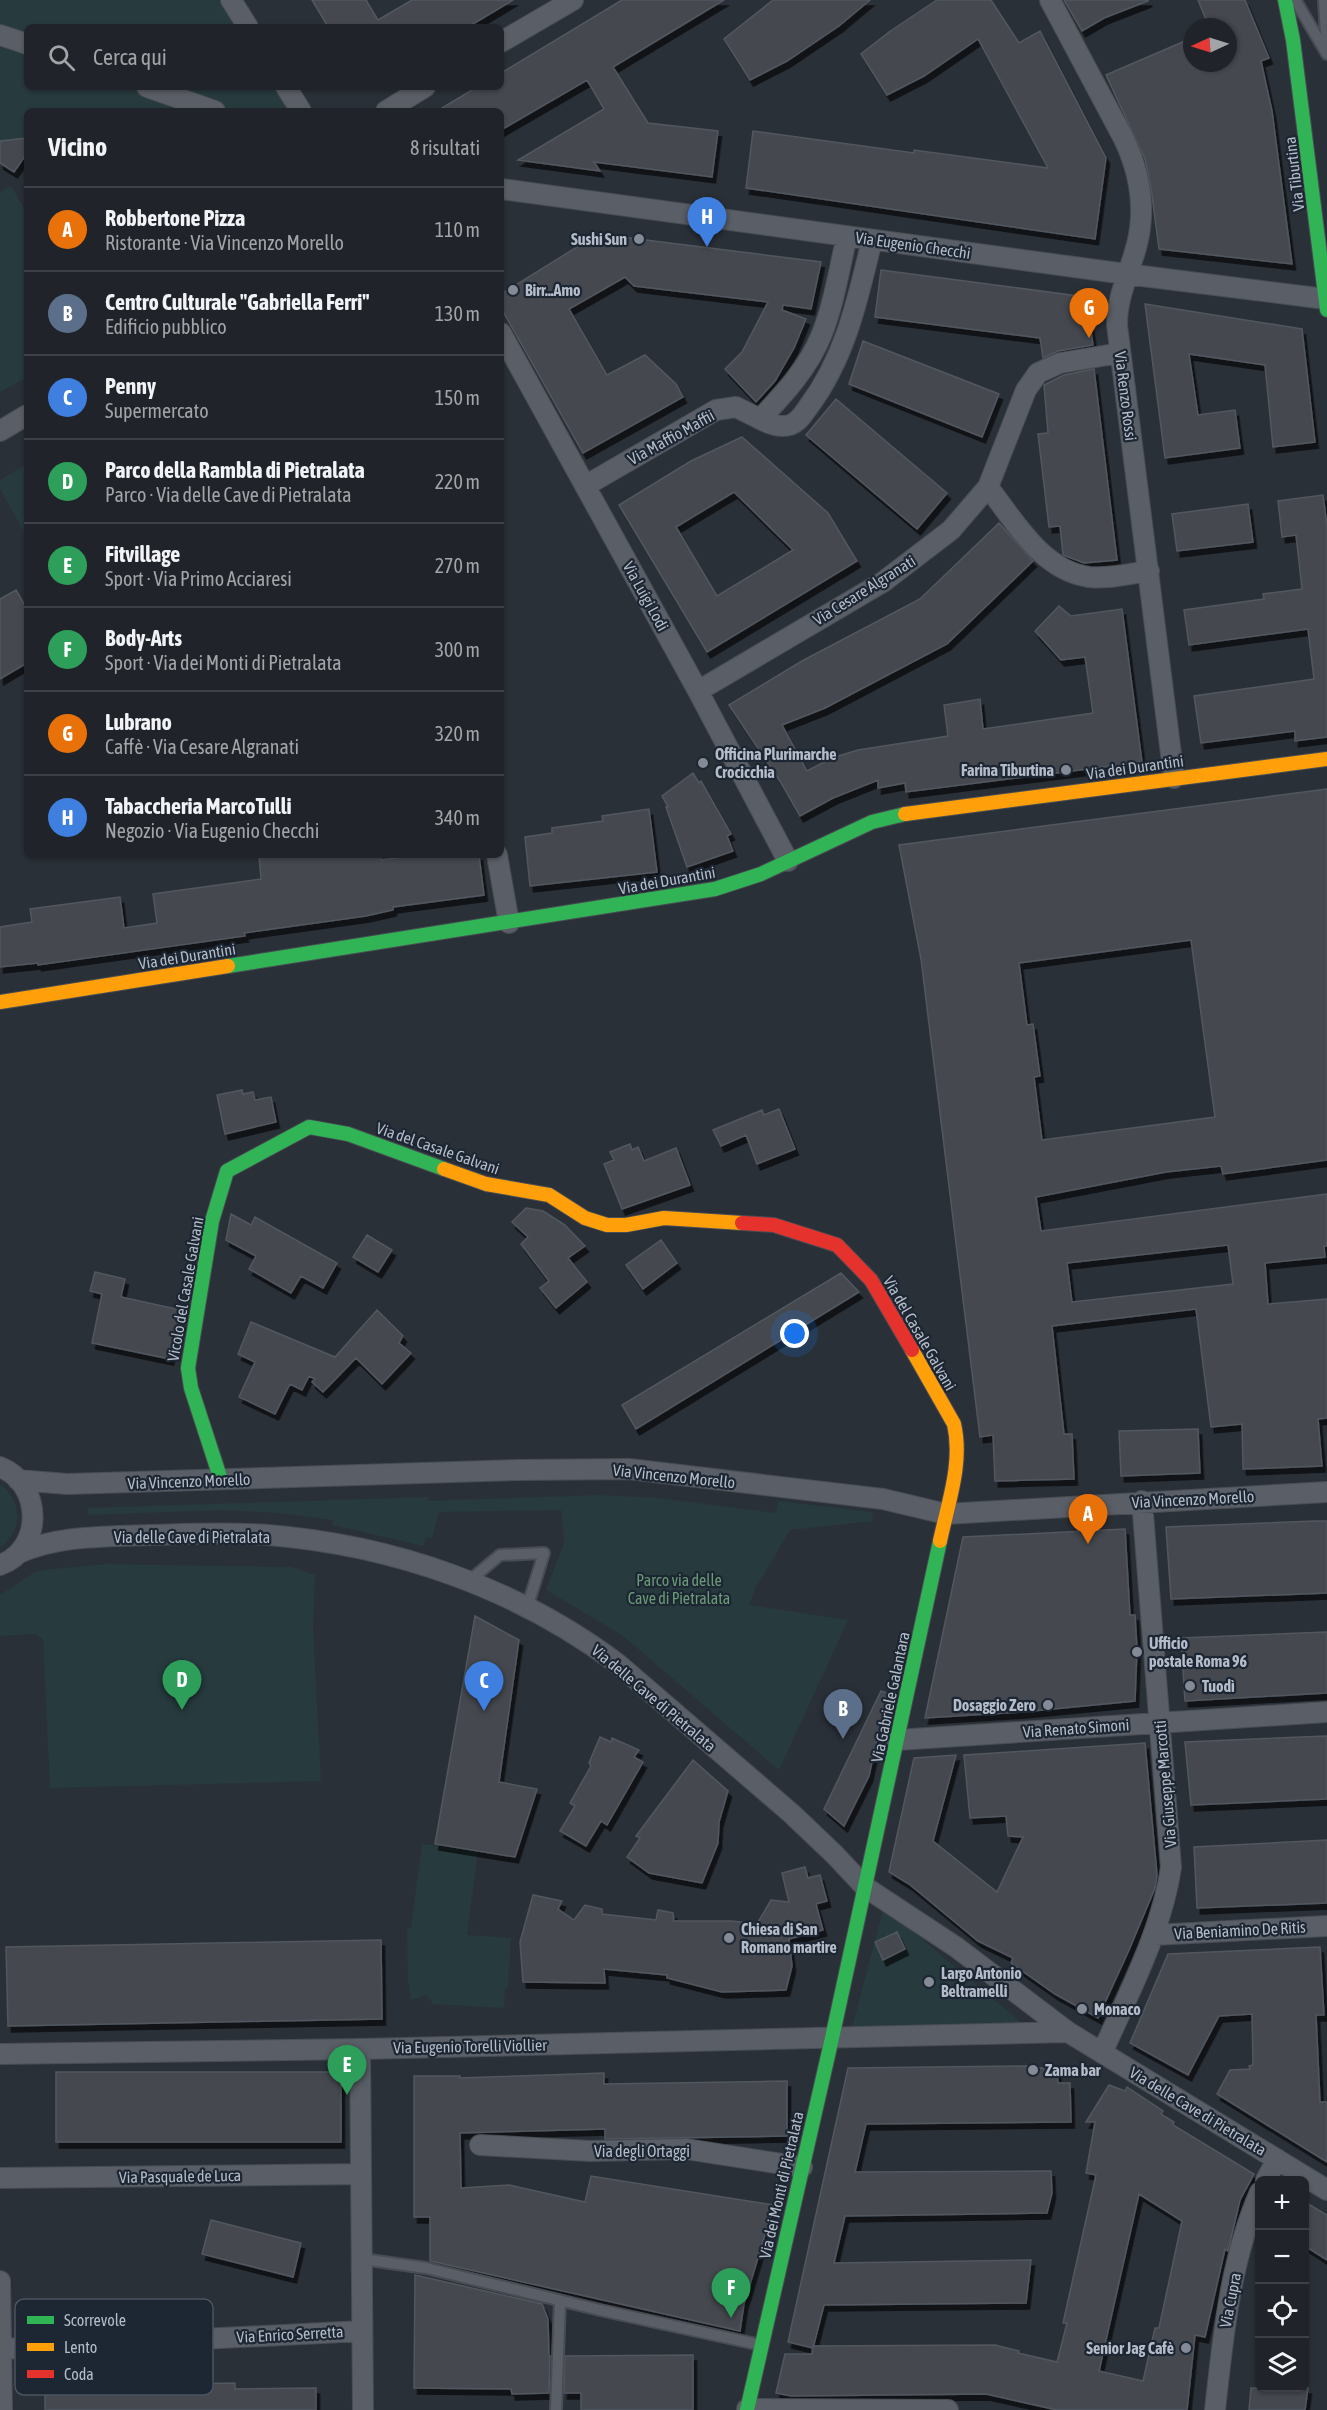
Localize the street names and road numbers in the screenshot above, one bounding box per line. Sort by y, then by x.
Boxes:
street label: Via Tiburtina [1281,136,1307,212]
street label: Via Eugenio Checchi [854,228,972,263]
street label: Via Renzo Rossi [1112,350,1140,442]
street label: Via Maffio Maffii [625,406,717,468]
street label: Via Cesare Algranati [810,551,919,629]
street label: Via Luigi Lodi [619,558,672,634]
street label: Via dei Durantini [1085,751,1185,783]
street label: Via dei Durantini [617,863,717,897]
street label: Via dei Durantini [137,939,237,973]
street label: Via del Casale Galvani [374,1118,502,1178]
street label: Vicolo del Casale Galvani [163,1215,207,1363]
street label: Via del Casale Galvani [880,1273,960,1393]
street label: Via Vincenzo Morello [612,1461,736,1491]
street label: Via Vincenzo Morello [127,1470,251,1492]
street label: Via Vincenzo Morello [1131,1487,1255,1511]
street label: Via delle Cave di Pietralata [114,1528,270,1546]
street label: Via Gabriele Galantara [867,1630,913,1764]
street label: Via delle Cave di Pietralata [588,1641,720,1755]
street label: Via Renato Simoni [1022,1715,1130,1741]
street label: Via Giuseppe Marcotti [1150,1719,1181,1848]
street label: Via Beniamino De Ritis [1174,1918,1307,1942]
street label: Via Eugenio Torelli Viollier [393,2036,547,2057]
street label: Via delle Cave di Pietralata [1126,2063,1270,2159]
street label: Via dei Monti di Pietralata [755,2110,807,2260]
street label: Via degli Ortaggi [594,2142,690,2161]
street label: Via Pasquale de Luca [119,2166,241,2187]
street label: Via Cupra [1216,2271,1245,2329]
street label: Via Enrico Serretta [236,2322,344,2346]

